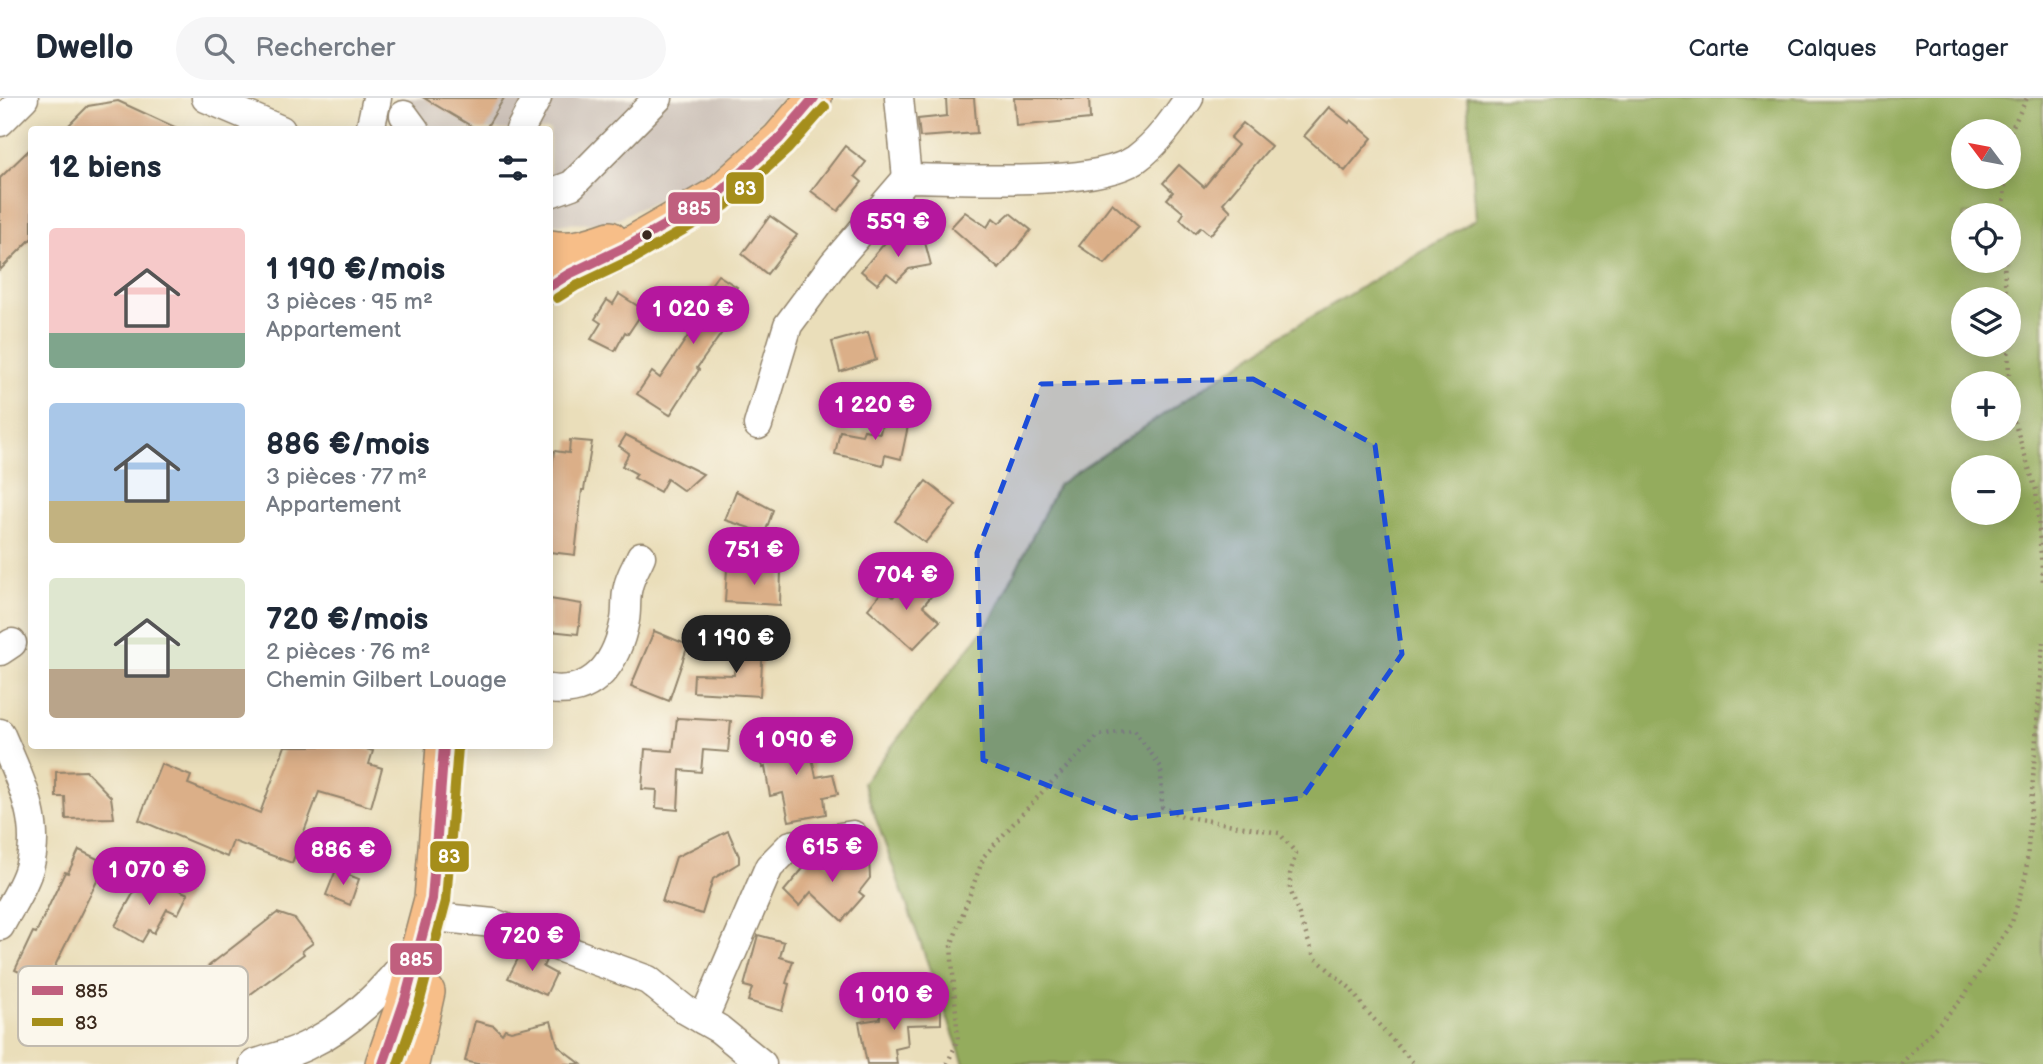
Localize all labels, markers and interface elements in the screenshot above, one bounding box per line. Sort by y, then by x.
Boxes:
search box [176,17,666,80]
text: Dwello [35,28,134,68]
icon: search [200,29,238,67]
text: Rechercher [256,33,395,64]
text: Carte [1689,34,1749,63]
text: Calques [1787,34,1876,63]
text: Partager [1914,34,2008,63]
north arrow [1951,119,2021,189]
map controls [1951,119,2021,525]
icon: filters [494,149,532,187]
text: 12 biens [49,150,161,186]
line badge: 83 [725,171,765,205]
text: 83 [734,178,756,201]
line badge: 885 [667,191,721,225]
text: 885 [677,198,711,221]
pin: 559 € [849,200,947,259]
button: locate [1951,203,2021,273]
text: 559 € [866,208,930,236]
unlabelled marker [640,228,654,242]
text: 1 190 €/mois [266,252,445,288]
icon: home [105,256,189,340]
pin: 1 020 € [628,286,758,346]
button: layers [1951,287,2021,357]
text: 3 pièces · 95 m² [266,288,433,316]
text: 1 020 € [652,295,734,323]
text: Appartement [266,316,401,344]
button: + [1951,371,2021,441]
pin: 1 220 € [810,382,940,442]
text: 1 220 € [835,391,915,419]
text: 886 €/mois [266,427,430,463]
icon: home [105,431,189,515]
button: − [1951,455,2021,525]
text: 3 pièces · 77 m² [266,463,427,491]
text: Appartement [266,491,401,519]
pin: 751 € [705,528,803,587]
text: 751 € [724,536,784,564]
pin: 704 € [857,552,955,612]
text: 704 € [874,561,938,589]
text: 720 €/mois [266,602,428,638]
icon: home [105,606,189,690]
pin: 1 190 € [671,616,801,675]
text: 1 190 € [698,624,774,652]
text: 2 pièces · 76 m² [266,638,431,666]
text: Chemin Gilbert Louage [266,666,507,694]
pin: 1 090 € [731,718,861,777]
text: 1 090 € [755,726,837,754]
pin: 615 € [783,824,881,884]
pin: 886 € [294,828,392,887]
text: 615 € [802,833,862,861]
text: 886 € [310,836,376,864]
line badge: 83 [429,840,470,873]
text: 83 [438,846,460,869]
pin: 1 070 € [84,848,214,907]
text: 1 070 € [109,856,189,884]
pin: 720 € [483,914,581,973]
text: 720 € [500,922,564,950]
line badge: 885 [389,942,443,976]
text: 885 [399,949,433,972]
legend [18,966,248,1046]
pin: 1 010 € [829,972,959,1032]
text: 885 [75,980,108,1003]
text: 1 010 € [855,981,933,1009]
text: 83 [75,1012,98,1035]

